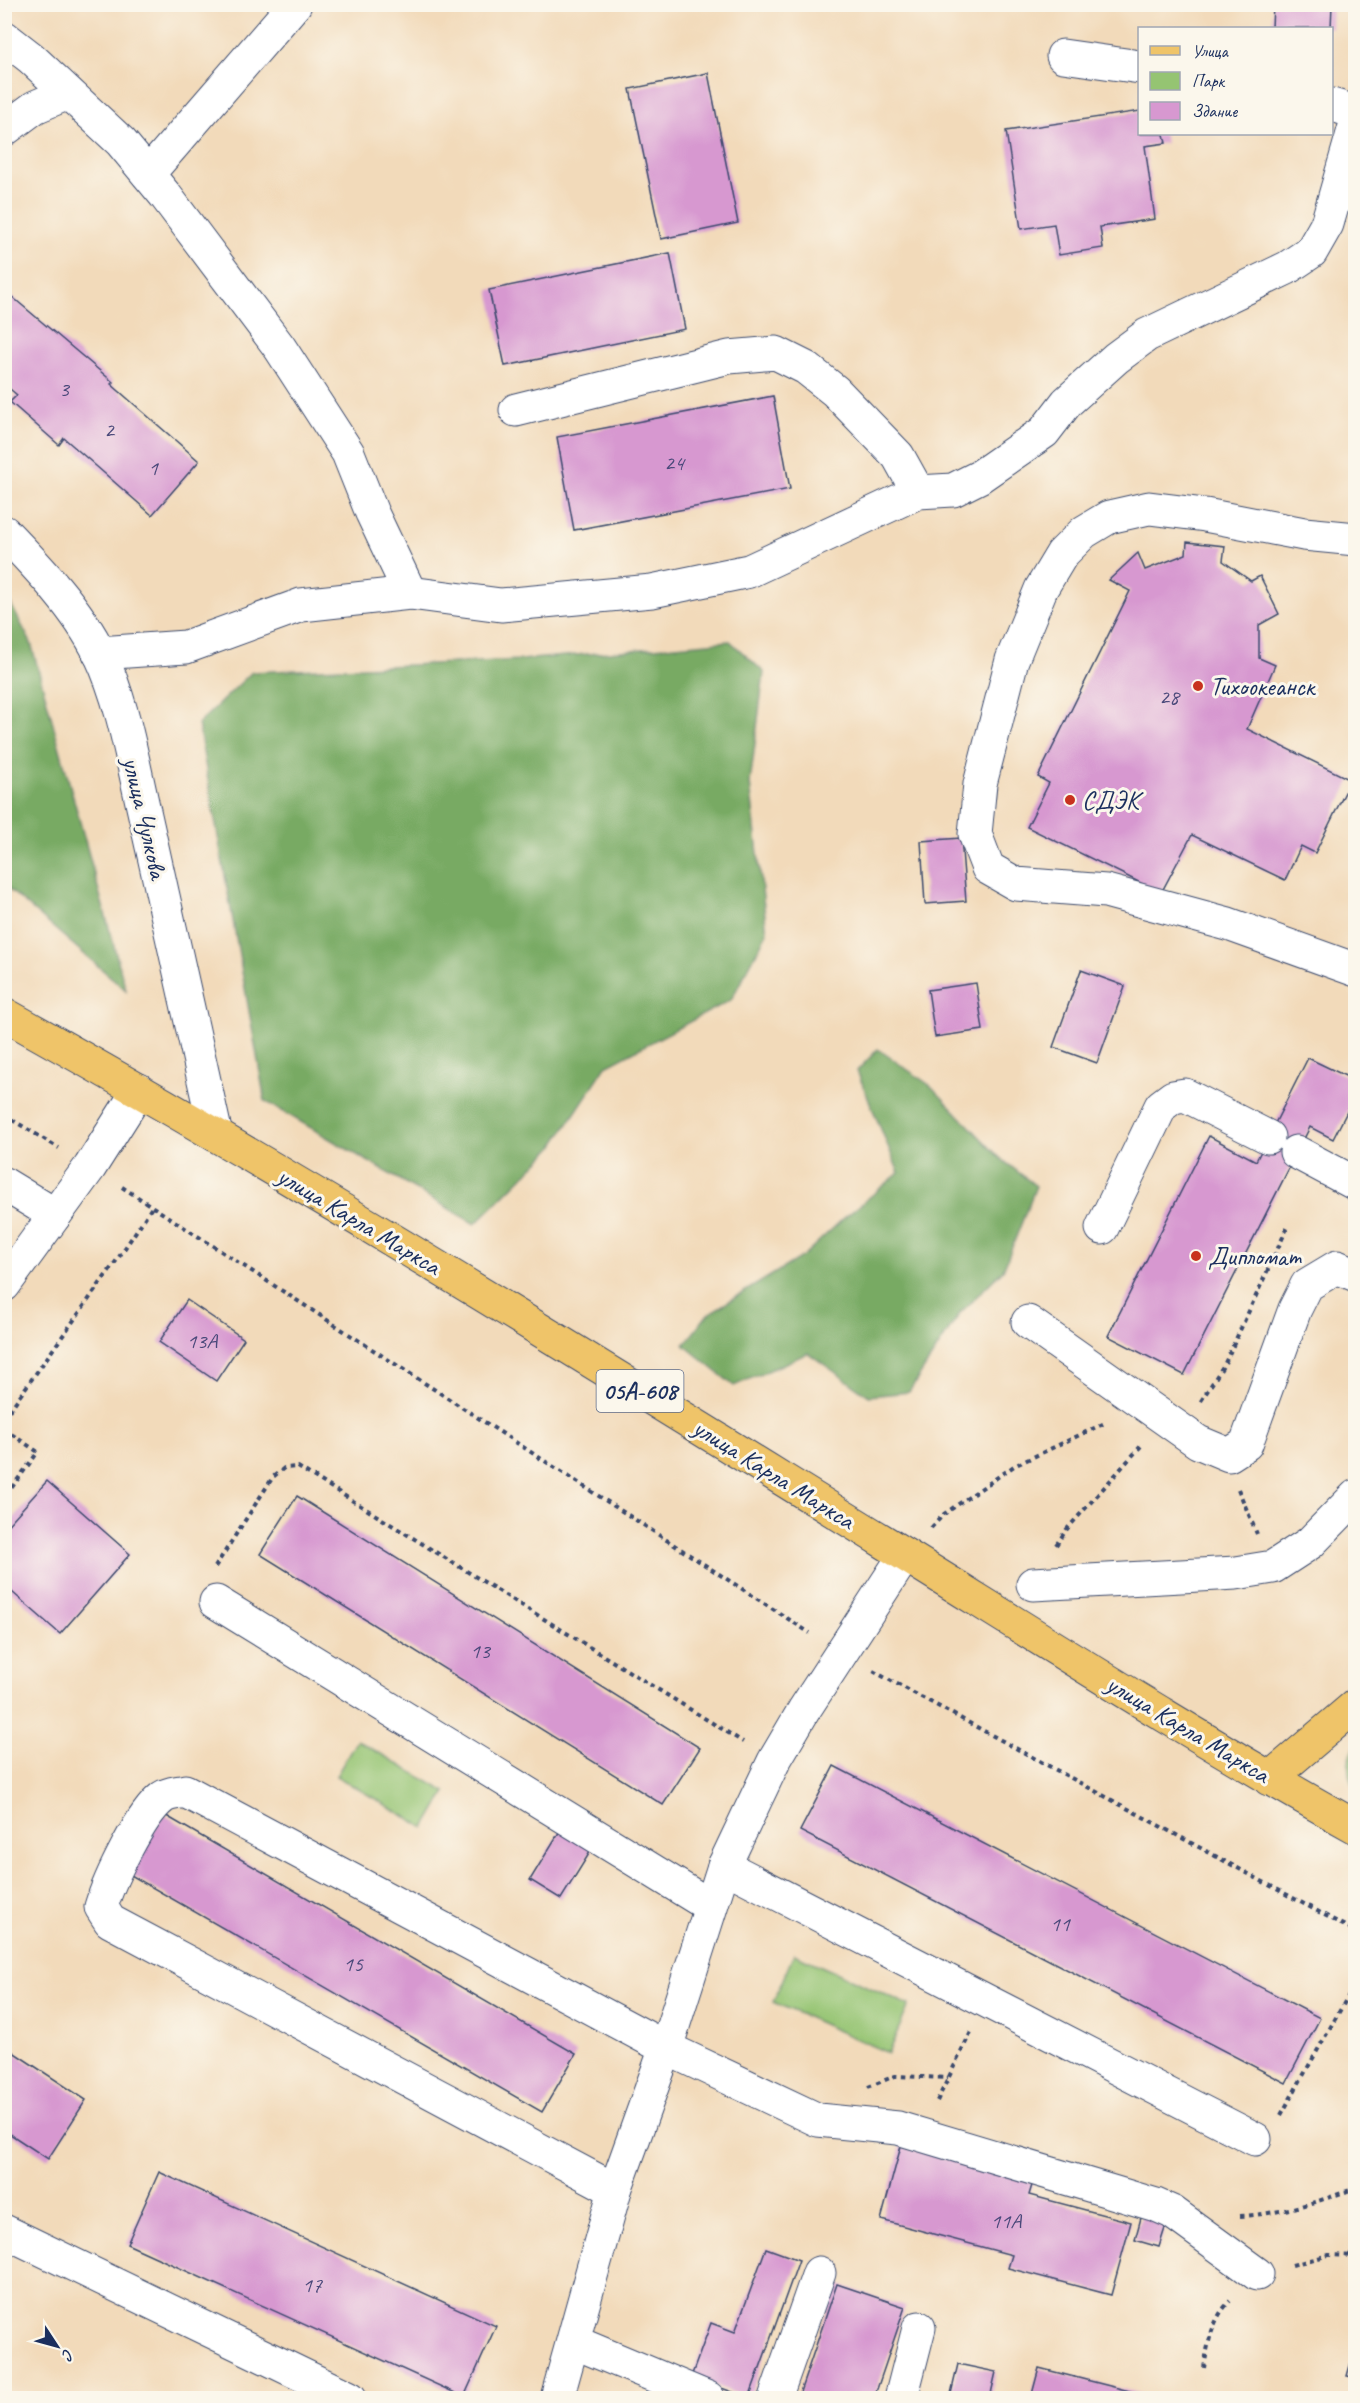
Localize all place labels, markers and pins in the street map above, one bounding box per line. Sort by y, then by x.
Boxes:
place label: Тихоокеанск [1210,670,1317,703]
marker: Тихоокеанск [1191,679,1205,693]
place label: СДЭК [1082,784,1144,817]
marker: СДЭК [1063,793,1077,807]
place label: Дипломат [1208,1240,1302,1273]
marker: Дипломат [1189,1249,1203,1263]

